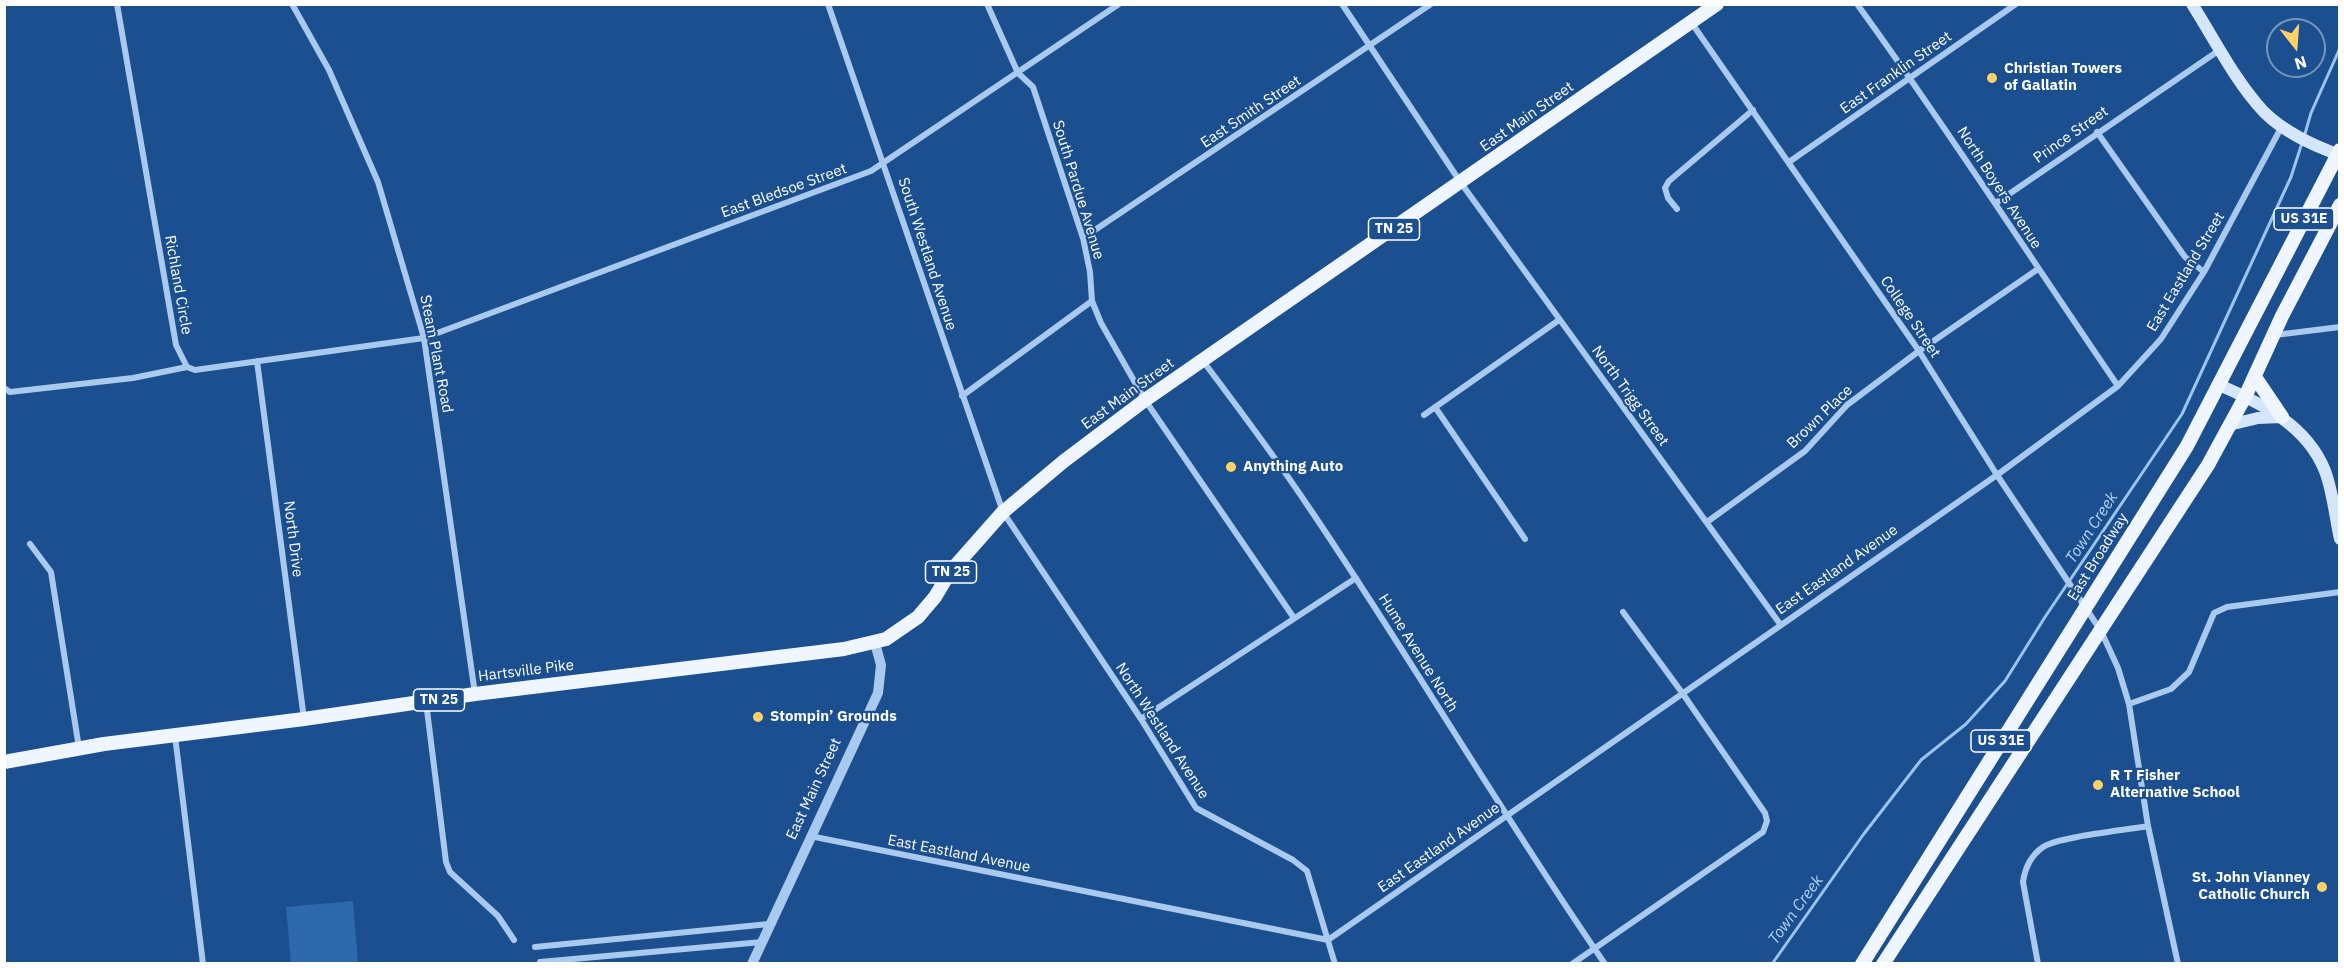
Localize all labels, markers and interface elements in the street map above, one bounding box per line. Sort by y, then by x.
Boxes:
north arrow [2266,18,2326,78]
street label: East Franklin Street [1837,28,1955,118]
text: N [2292,52,2309,75]
place label: Christian Towers of Gallatin [2004,60,2122,95]
marker: Christian Towers of Gallatin [1985,71,1999,85]
street label: East Smith Street [1198,72,1304,152]
street label: East Main Street [1477,78,1577,156]
street label: Prince Street [2030,103,2112,167]
street label: South Pardue Avenue [1048,118,1108,262]
street label: North Boyers Avenue [1953,124,2045,252]
street label: East Bledsoe Street [719,160,849,222]
street label: South Westland Avenue [894,175,960,333]
road number: US 31E [2274,208,2334,230]
street label: East Eastland Street [2143,209,2229,335]
road number: TN 25 [1368,218,1420,240]
street label: Richland Circle [160,234,196,336]
street label: College Street [1876,273,1944,361]
street label: Steam Plant Road [416,293,456,415]
street label: North Trigg Street [1588,342,1672,450]
street label: East Main Street [1078,354,1178,434]
street label: Brown Place [1784,381,1856,453]
place label: Anything Auto [1243,458,1343,476]
marker: Anything Auto [1224,460,1238,474]
water label: Town Creek [2062,489,2122,567]
street label: North Drive [279,500,307,578]
street label: East Broadway [2064,510,2132,604]
street label: East Eastland Avenue [1772,521,1902,619]
road number: TN 25 [926,561,976,583]
street label: Hume Avenue North [1374,591,1462,715]
street label: Hartsville Pike [477,656,575,686]
street label: North Westland Avenue [1111,660,1213,802]
road number: TN 25 [414,689,464,711]
place label: Stompin’ Grounds [770,708,897,726]
marker: Stompin’ Grounds [751,710,765,724]
road number: US 31E [1971,730,2031,752]
street label: East Main Street [783,735,845,843]
place label: R T Fisher Alternative School [2110,767,2240,802]
marker: R T Fisher Alternative School [2091,778,2105,792]
street label: East Eastland Avenue [1374,799,1504,897]
street label: East Eastland Avenue [886,831,1032,877]
place label: St. John Vianney Catholic Church [2192,869,2310,904]
water label: Town Creek [1764,872,1828,948]
marker: St. John Vianney Catholic Church [2315,880,2329,894]

